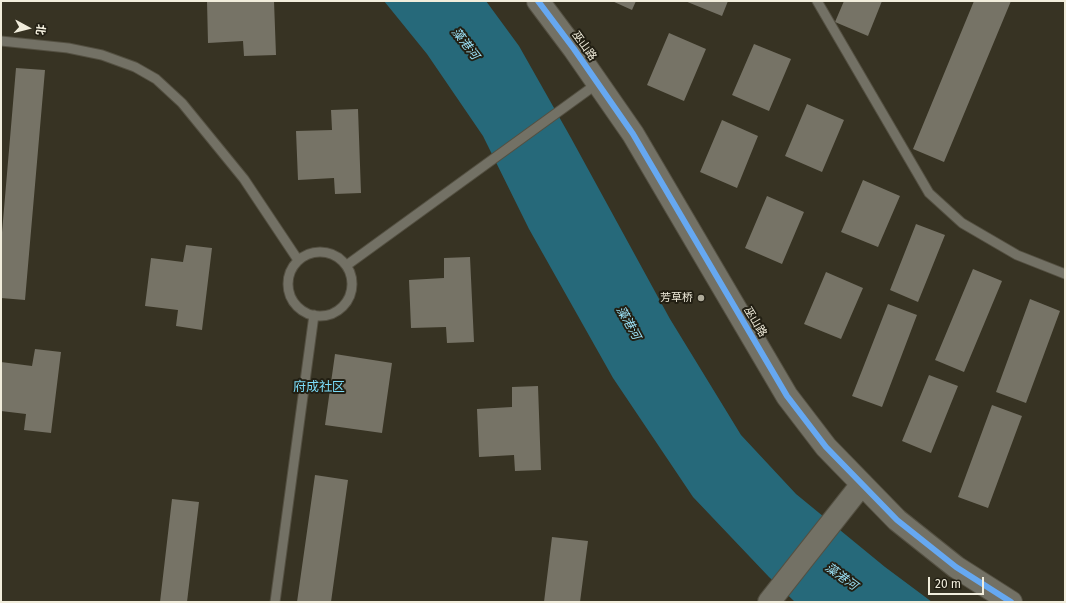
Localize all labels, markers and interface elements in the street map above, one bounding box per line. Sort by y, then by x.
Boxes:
north arrow [8,8,48,48]
text: 北 [33,23,48,36]
water label: 藻港河 [448,25,482,63]
street label: 巫山路 [569,29,599,63]
place label: 芳草桥 [660,291,693,305]
marker: 芳草桥 [696,293,706,303]
water label: 藻港河 [613,304,643,342]
street label: 巫山路 [741,304,769,340]
district label: 府成社区 [293,379,345,395]
water label: 藻港河 [822,561,860,593]
scale bar [930,569,986,595]
text: 20 m [935,577,961,591]

